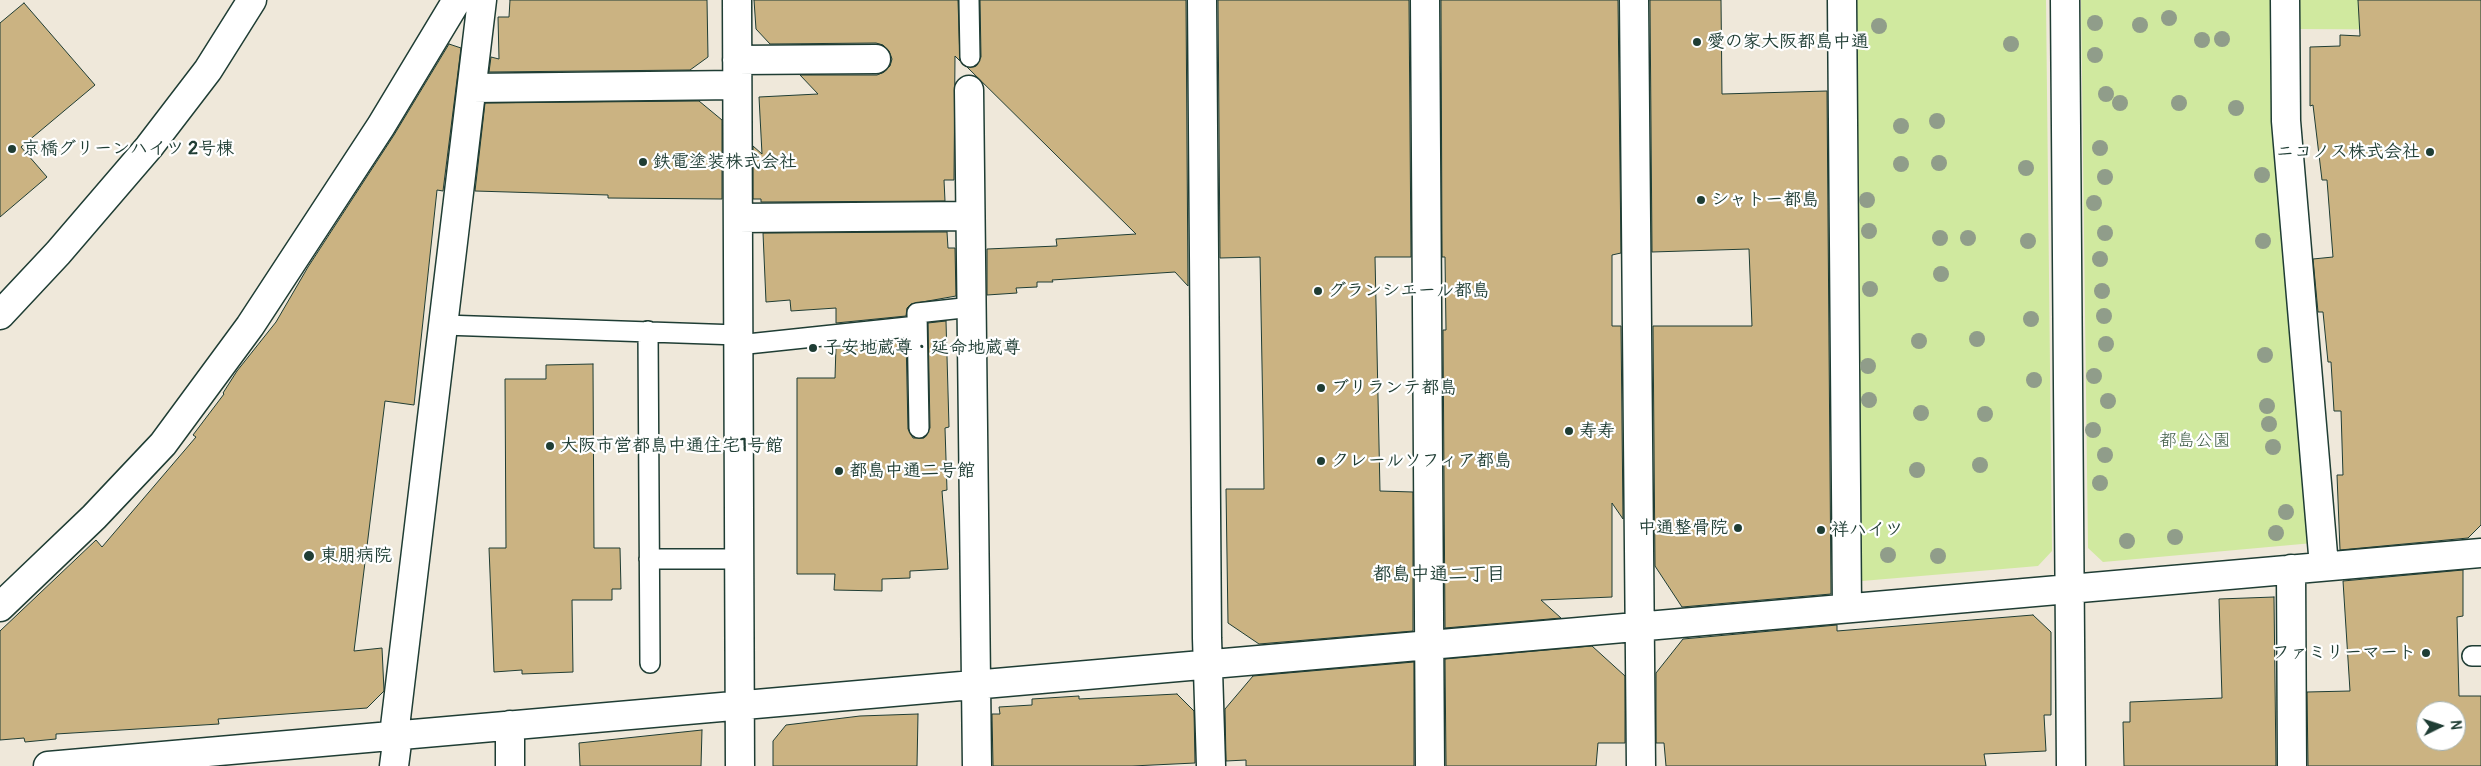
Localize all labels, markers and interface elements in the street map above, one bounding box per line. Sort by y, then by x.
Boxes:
place label: 愛の家大阪都島中通 [1707,31,1869,53]
marker: 愛の家大阪都島中通 [1691,36,1703,48]
place label: 京橋グリーンハイツ 2号棟 [22,138,234,160]
place label: ニコノス株式会社 [2276,141,2420,163]
marker: 京橋グリーンハイツ 2号棟 [6,143,18,155]
marker: ニコノス株式会社 [2424,146,2436,158]
place label: 鉄電塗装株式会社 [653,151,797,173]
marker: 鉄電塗装株式会社 [637,156,649,168]
place label: シャトー都島 [1711,189,1819,211]
marker: シャトー都島 [1695,194,1707,206]
place label: グランシエール都島 [1328,280,1490,302]
marker: グランシエール都島 [1312,285,1324,297]
place label: 子安地蔵尊・延命地蔵尊 [823,337,1021,359]
marker: 子安地蔵尊・延命地蔵尊 [807,342,819,354]
place label: ブリランテ都島 [1331,377,1457,399]
marker: ブリランテ都島 [1315,382,1327,394]
place label: 寿寿 [1579,420,1615,442]
marker: 寿寿 [1563,425,1575,437]
park label: 都島公園 [2159,430,2231,452]
place label: 大阪市営都島中通住宅1号館 [560,435,783,457]
marker: 大阪市営都島中通住宅1号館 [544,440,556,452]
place label: クレールソフィア都島 [1331,450,1512,472]
marker: クレールソフィア都島 [1315,455,1327,467]
place label: 都島中通二号館 [849,460,975,482]
marker: 都島中通二号館 [833,465,845,477]
place label: 中通整骨院 [1638,517,1728,539]
place label: 祥ハイツ [1831,519,1903,541]
marker: 中通整骨院 [1732,522,1744,534]
marker: 祥ハイツ [1815,524,1827,536]
place label: 東朋病院 [320,545,392,567]
marker: 東朋病院 [302,549,316,563]
district label: 都島中通二丁目 [1373,564,1505,586]
place label: ファミリーマート [2272,642,2416,664]
marker: ファミリーマート [2420,647,2432,659]
north arrow [2416,701,2466,751]
text: N [2447,720,2464,730]

